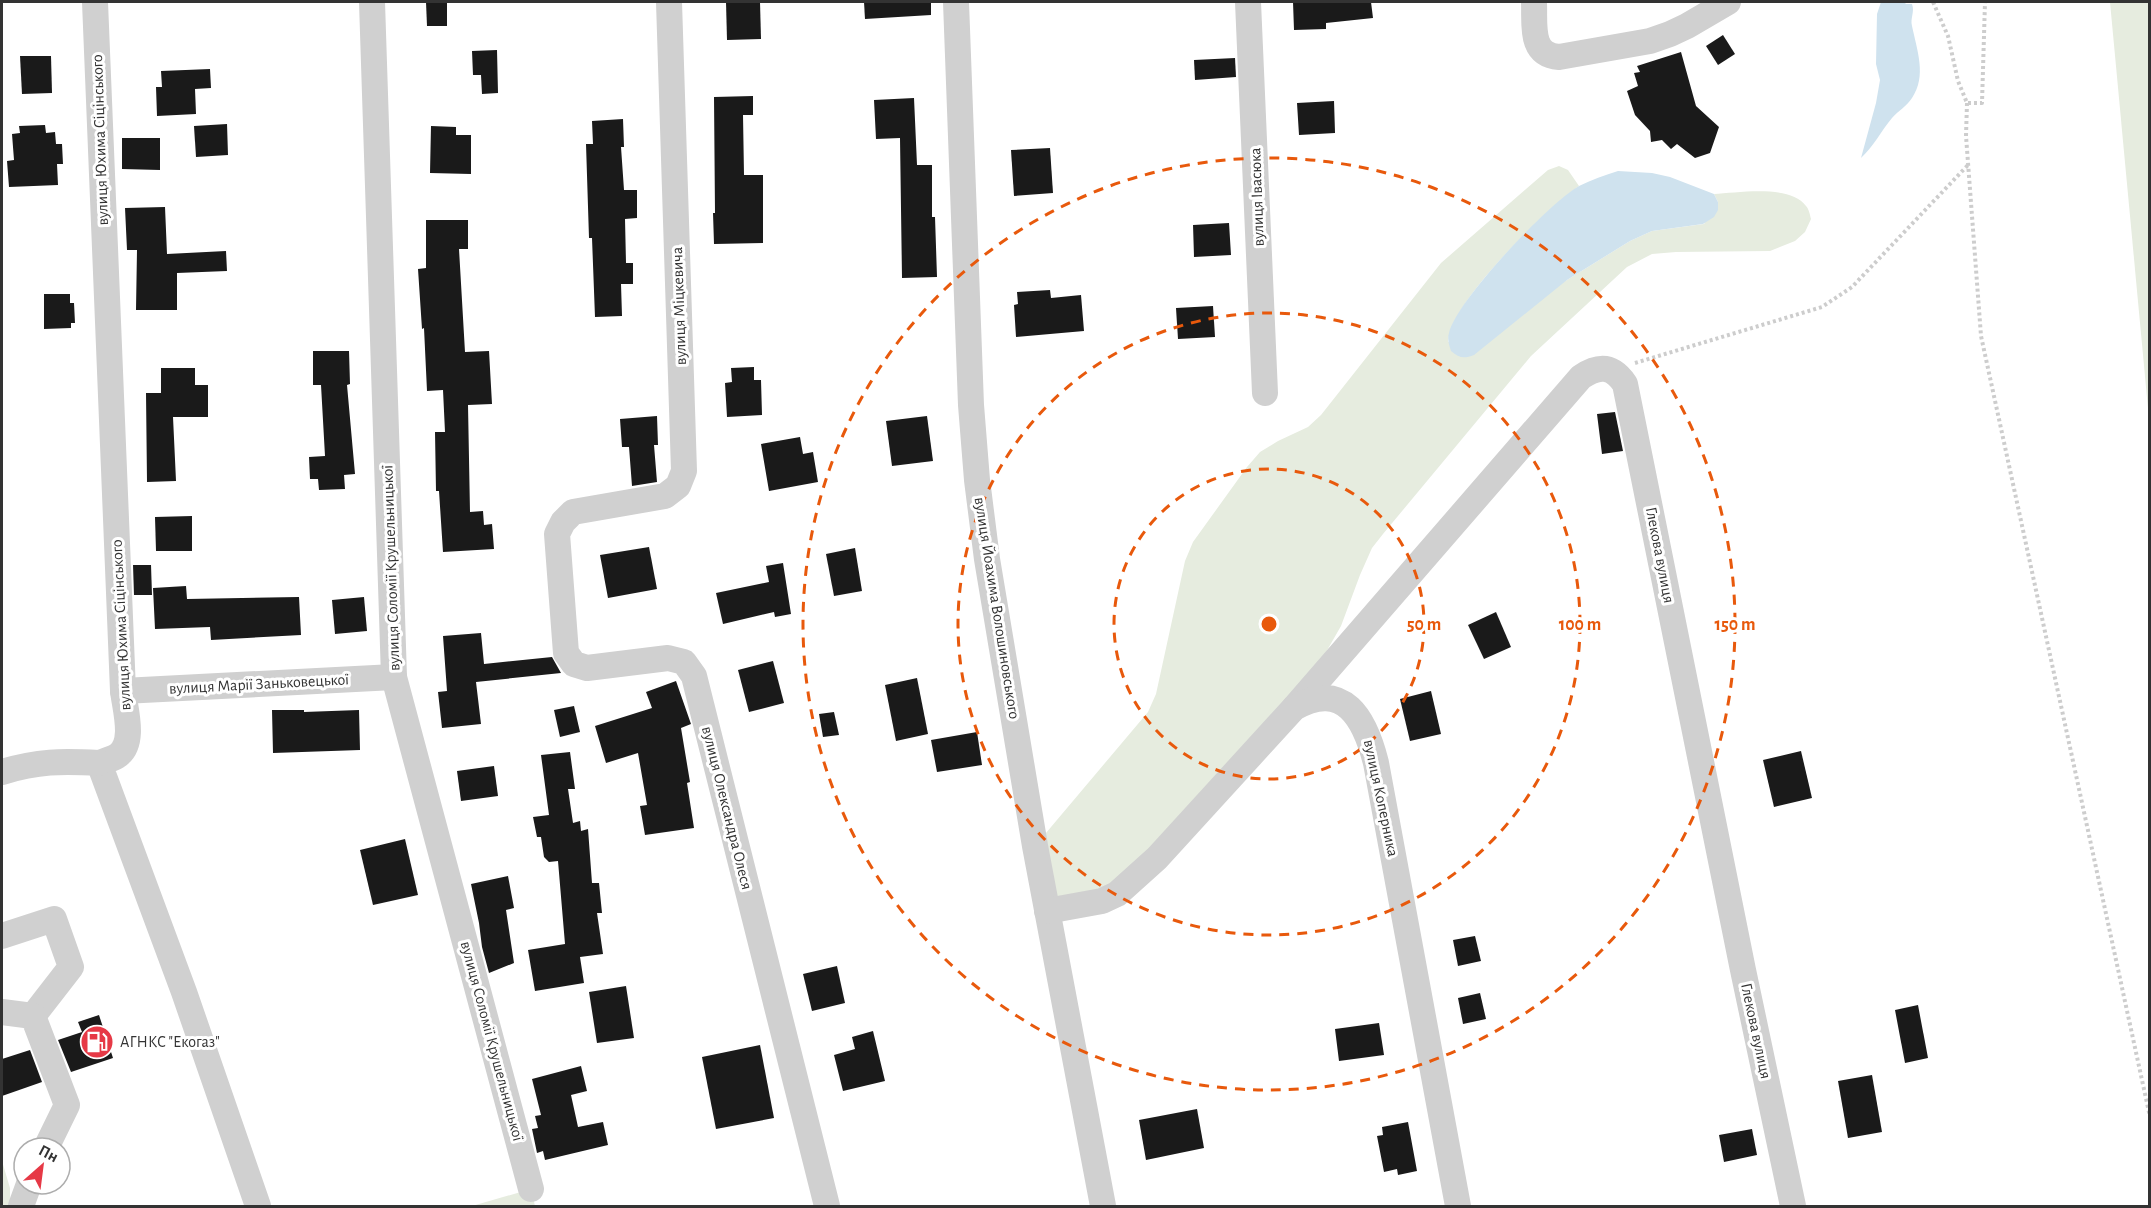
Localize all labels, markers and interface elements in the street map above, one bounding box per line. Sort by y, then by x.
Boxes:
street label: вулиця Юхима Сіцінського [89,54,112,226]
street label: вулиця Івасюка [1247,147,1268,247]
street label: вулиця Міцкевича [669,247,690,365]
street label: вулиця Соломії Крушельницької [379,465,404,671]
street label: вулиця Йоахима Волошиновського [971,496,1023,721]
street label: Глекова вулиця [1642,506,1677,605]
street label: вулиця Юхима Сіцінського [109,539,134,711]
centre of rings [1259,614,1279,634]
text: 50 m [1407,616,1441,634]
text: 100 m [1559,616,1601,634]
text: 150 m [1715,616,1755,634]
street label: вулиця Марії Заньковецької [169,671,350,698]
street label: вулиця Олександра Олеся [698,725,755,892]
street label: вулиця Коперника [1360,738,1401,858]
street label: вулиця Соломії Крушельницької [457,939,526,1143]
street label: Глекова вулиця [1737,982,1774,1081]
fuel station icon: АГНКС "Екогаз" [79,1024,115,1060]
place label: АГНКС "Екогаз" [120,1034,220,1050]
north arrow [12,1136,72,1196]
text: Пн [36,1142,61,1165]

